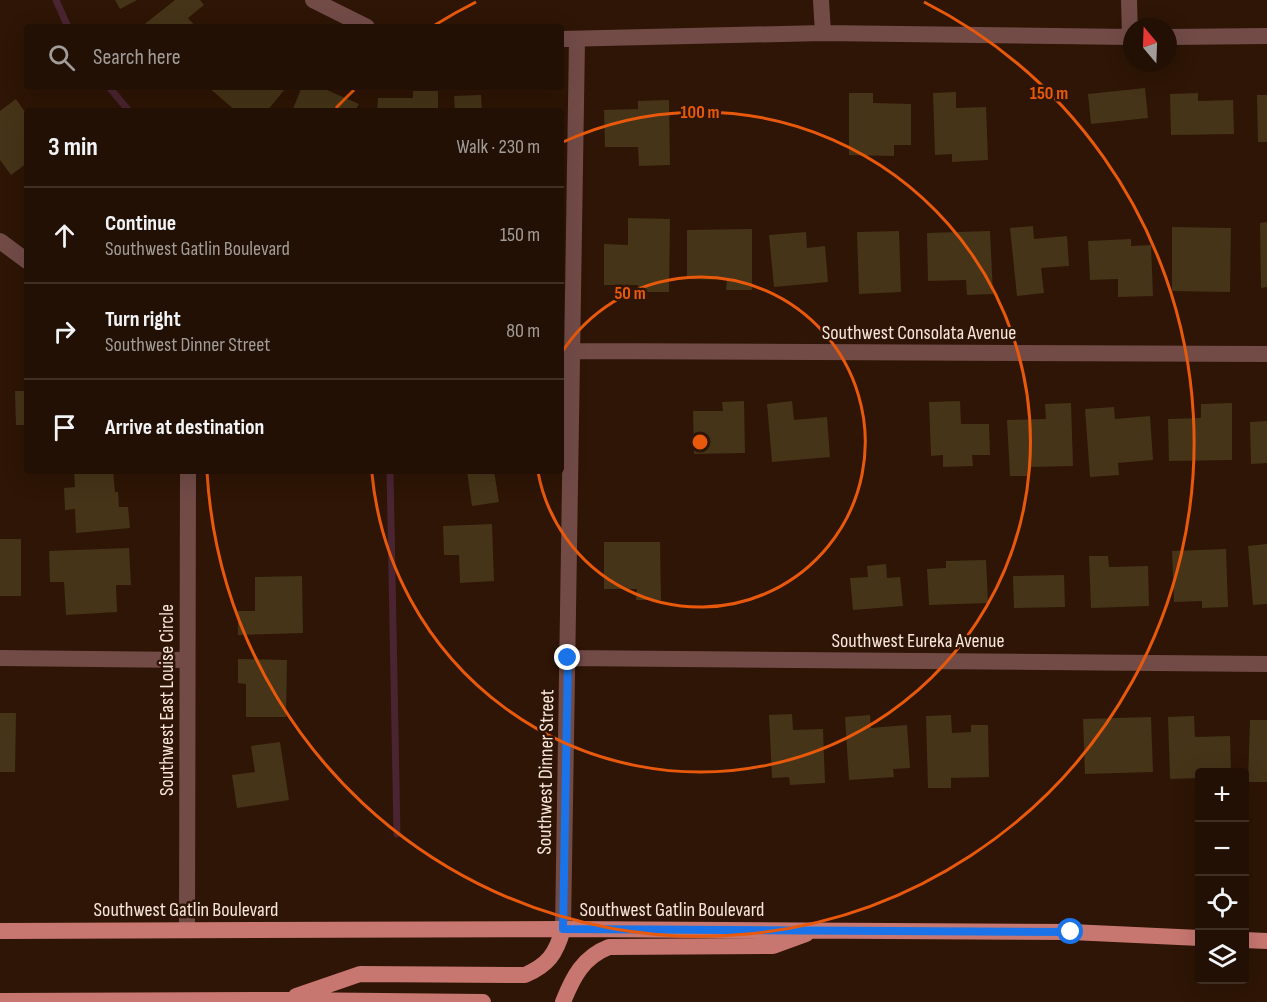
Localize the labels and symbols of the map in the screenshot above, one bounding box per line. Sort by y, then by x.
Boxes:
north arrow [1123,18,1177,72]
text: 150 m [1030,83,1068,104]
text: 100 m [681,102,720,123]
text: 50 m [614,283,646,304]
street label: Southwest Consolata Avenue [822,321,1016,345]
centre of rings [690,432,710,452]
street label: Southwest East Louise Circle [155,604,179,796]
street label: Southwest Eureka Avenue [832,629,1005,653]
route end [554,644,580,670]
street label: Southwest Dinner Street [533,689,559,855]
street label: Southwest Gatlin Boulevard [94,898,278,922]
street label: Southwest Gatlin Boulevard [580,898,764,922]
route start [1057,918,1083,944]

